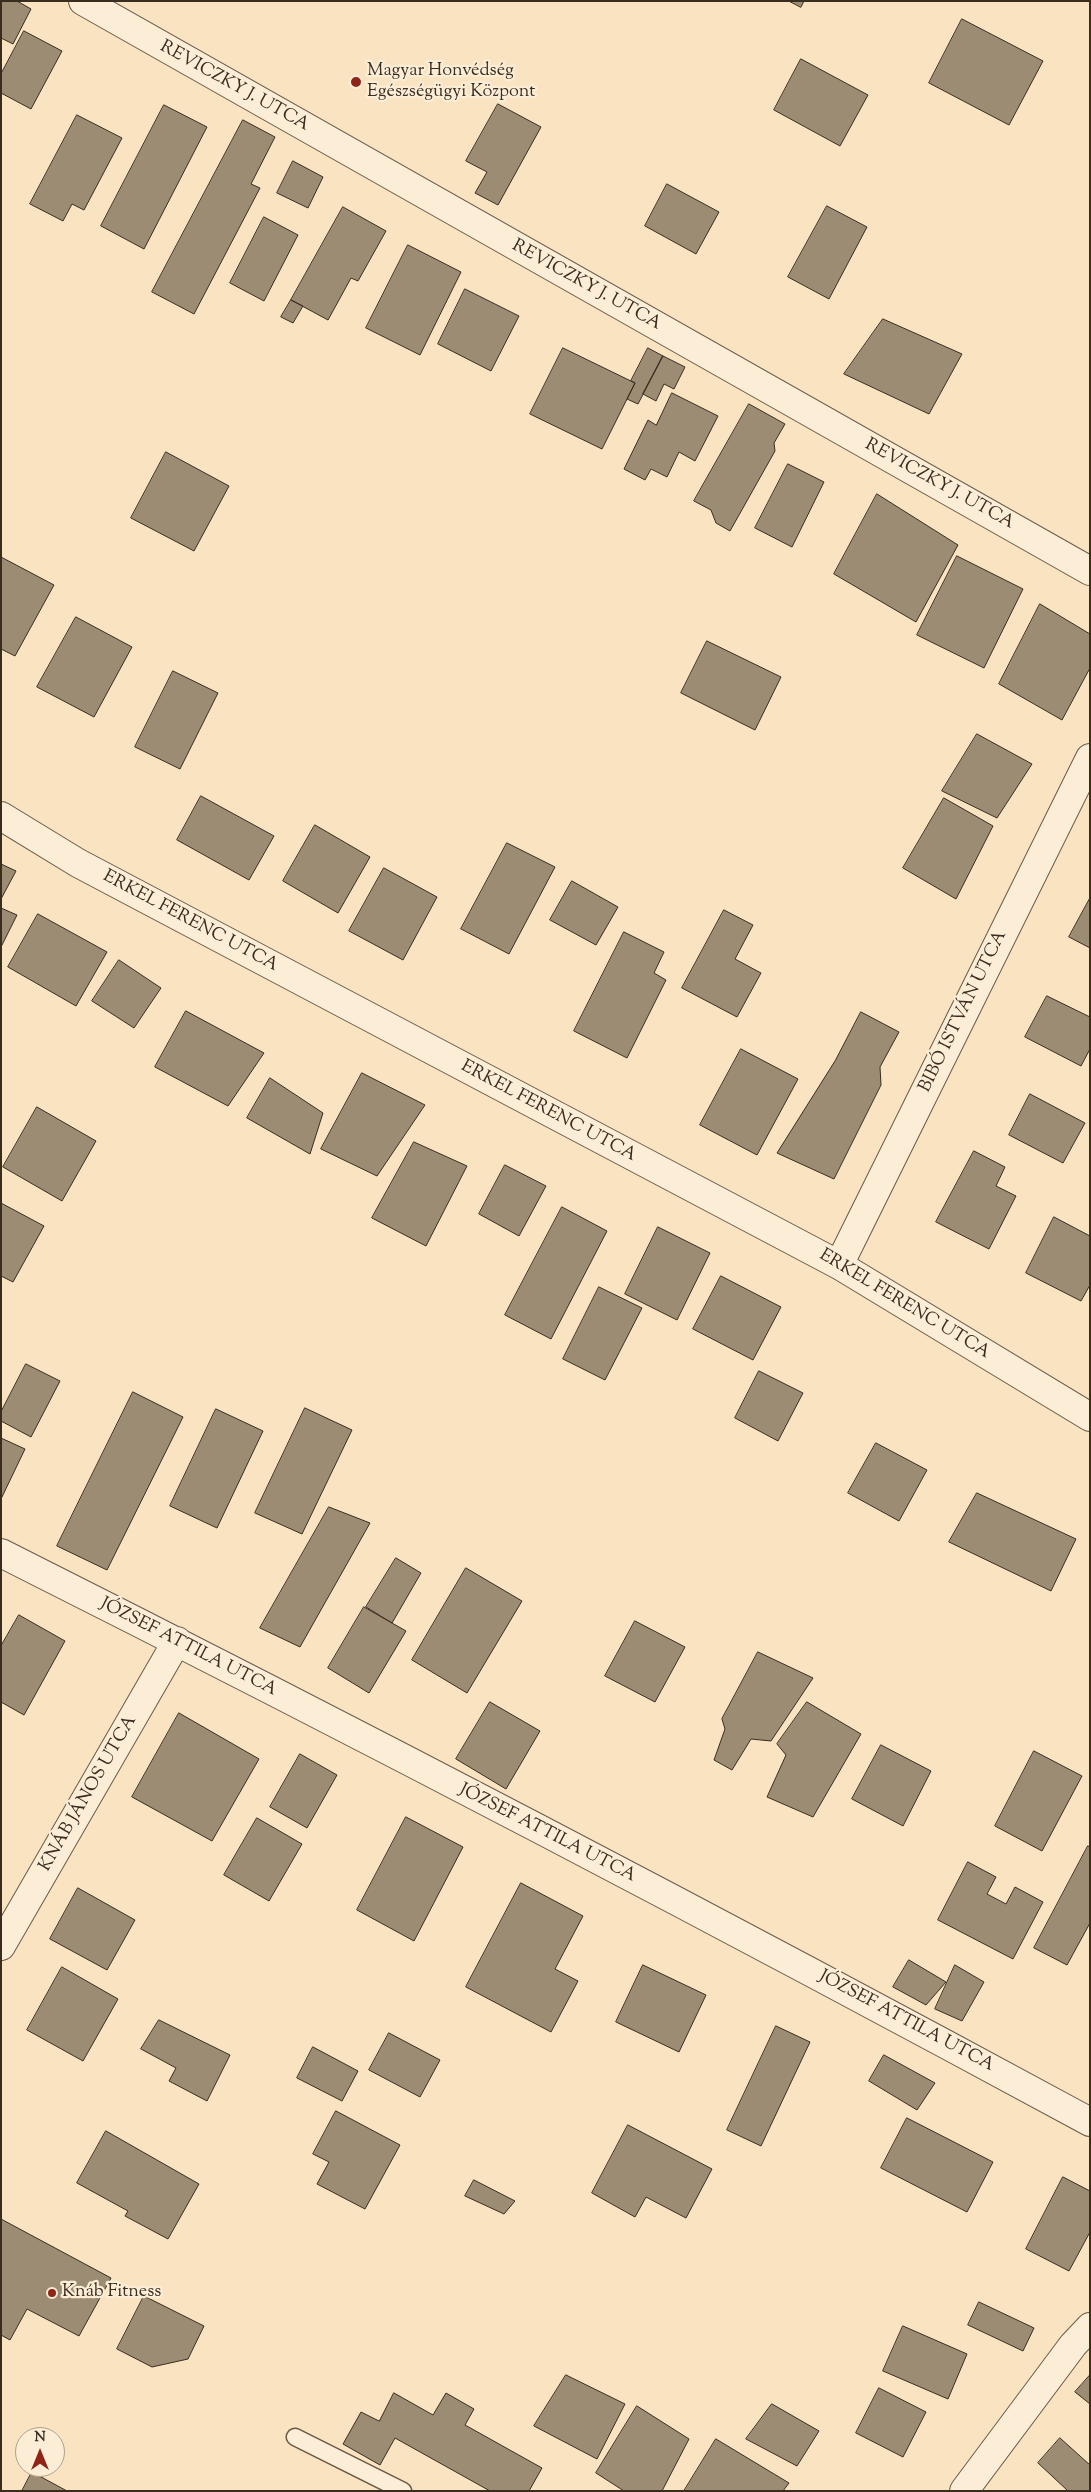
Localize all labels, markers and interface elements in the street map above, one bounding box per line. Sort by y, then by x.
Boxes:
street label: REVICZKY J. UTCA [156,37,312,137]
place label: Magyar Honvédség Egészségügyi Központ [367,61,535,104]
marker: Magyar Honvédség Egészségügyi Központ [349,75,363,89]
street label: REVICZKY J. UTCA [508,236,664,336]
street label: REVICZKY J. UTCA [861,435,1017,535]
street label: ERKEL FERENC UTCA [99,867,281,977]
street label: BIBÓ ISTVÁN UTCA [915,927,1013,1097]
street label: ERKEL FERENC UTCA [457,1057,639,1167]
street label: ERKEL FERENC UTCA [815,1245,993,1365]
street label: JÓZSEF ATTILA UTCA [96,1594,280,1702]
street label: KNÁB JÁNOS UTCA [35,1712,143,1876]
street label: JÓZSEF ATTILA UTCA [455,1780,639,1888]
street label: JÓZSEF ATTILA UTCA [815,1967,997,2077]
place label: Knáb Fitness [62,2282,161,2304]
marker: Knáb Fitness [46,2287,58,2299]
north arrow [15,2427,65,2477]
text: N [34,2428,46,2448]

